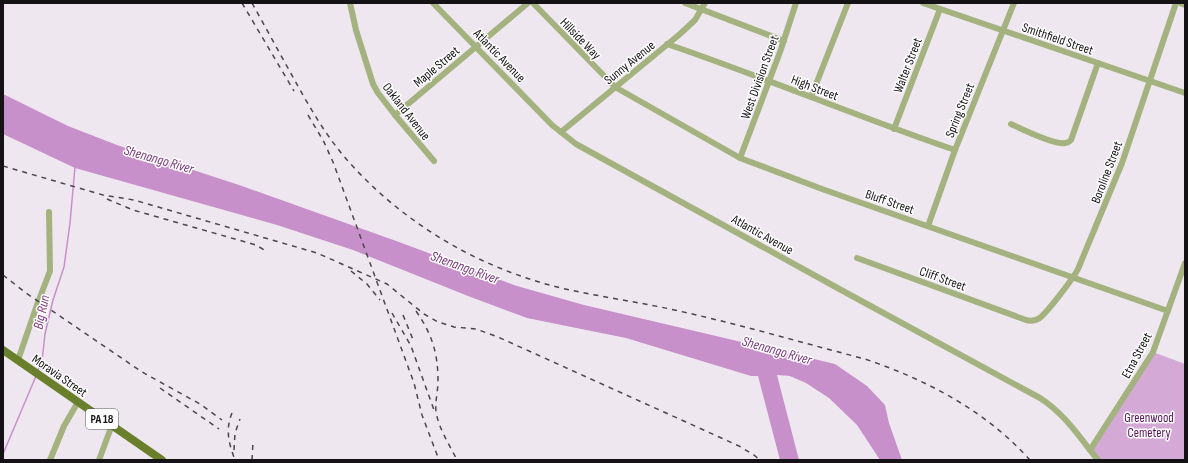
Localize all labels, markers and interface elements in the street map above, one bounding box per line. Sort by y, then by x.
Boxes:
street label: Hillside Way [557,15,604,63]
street label: Smithfield Street [1020,19,1095,59]
street label: Atlantic Avenue [469,25,529,86]
street label: West Division Street [737,33,783,121]
street label: Walter Street [890,35,926,95]
street label: Sunny Avenue [601,37,658,88]
street label: Maple Street [410,43,463,91]
street label: High Street [789,72,841,104]
street label: Oakland Avenue [379,80,434,144]
street label: Spring Street [942,81,978,140]
street label: Boroline Street [1088,139,1126,206]
water label: Shenango River [122,141,197,178]
street label: Bluff Street [863,186,916,218]
street label: Atlantic Avenue [728,211,796,258]
water label: Shenango River [428,247,502,288]
street label: Cliff Street [917,263,968,295]
water label: Big Run [30,293,53,331]
street label: Etna Street [1118,330,1156,381]
water label: Shenango River [740,332,815,369]
street label: Moravia Street [29,351,90,401]
road number: PA 18 [86,409,118,429]
park label: Greenwood Cemetery [1124,410,1174,441]

